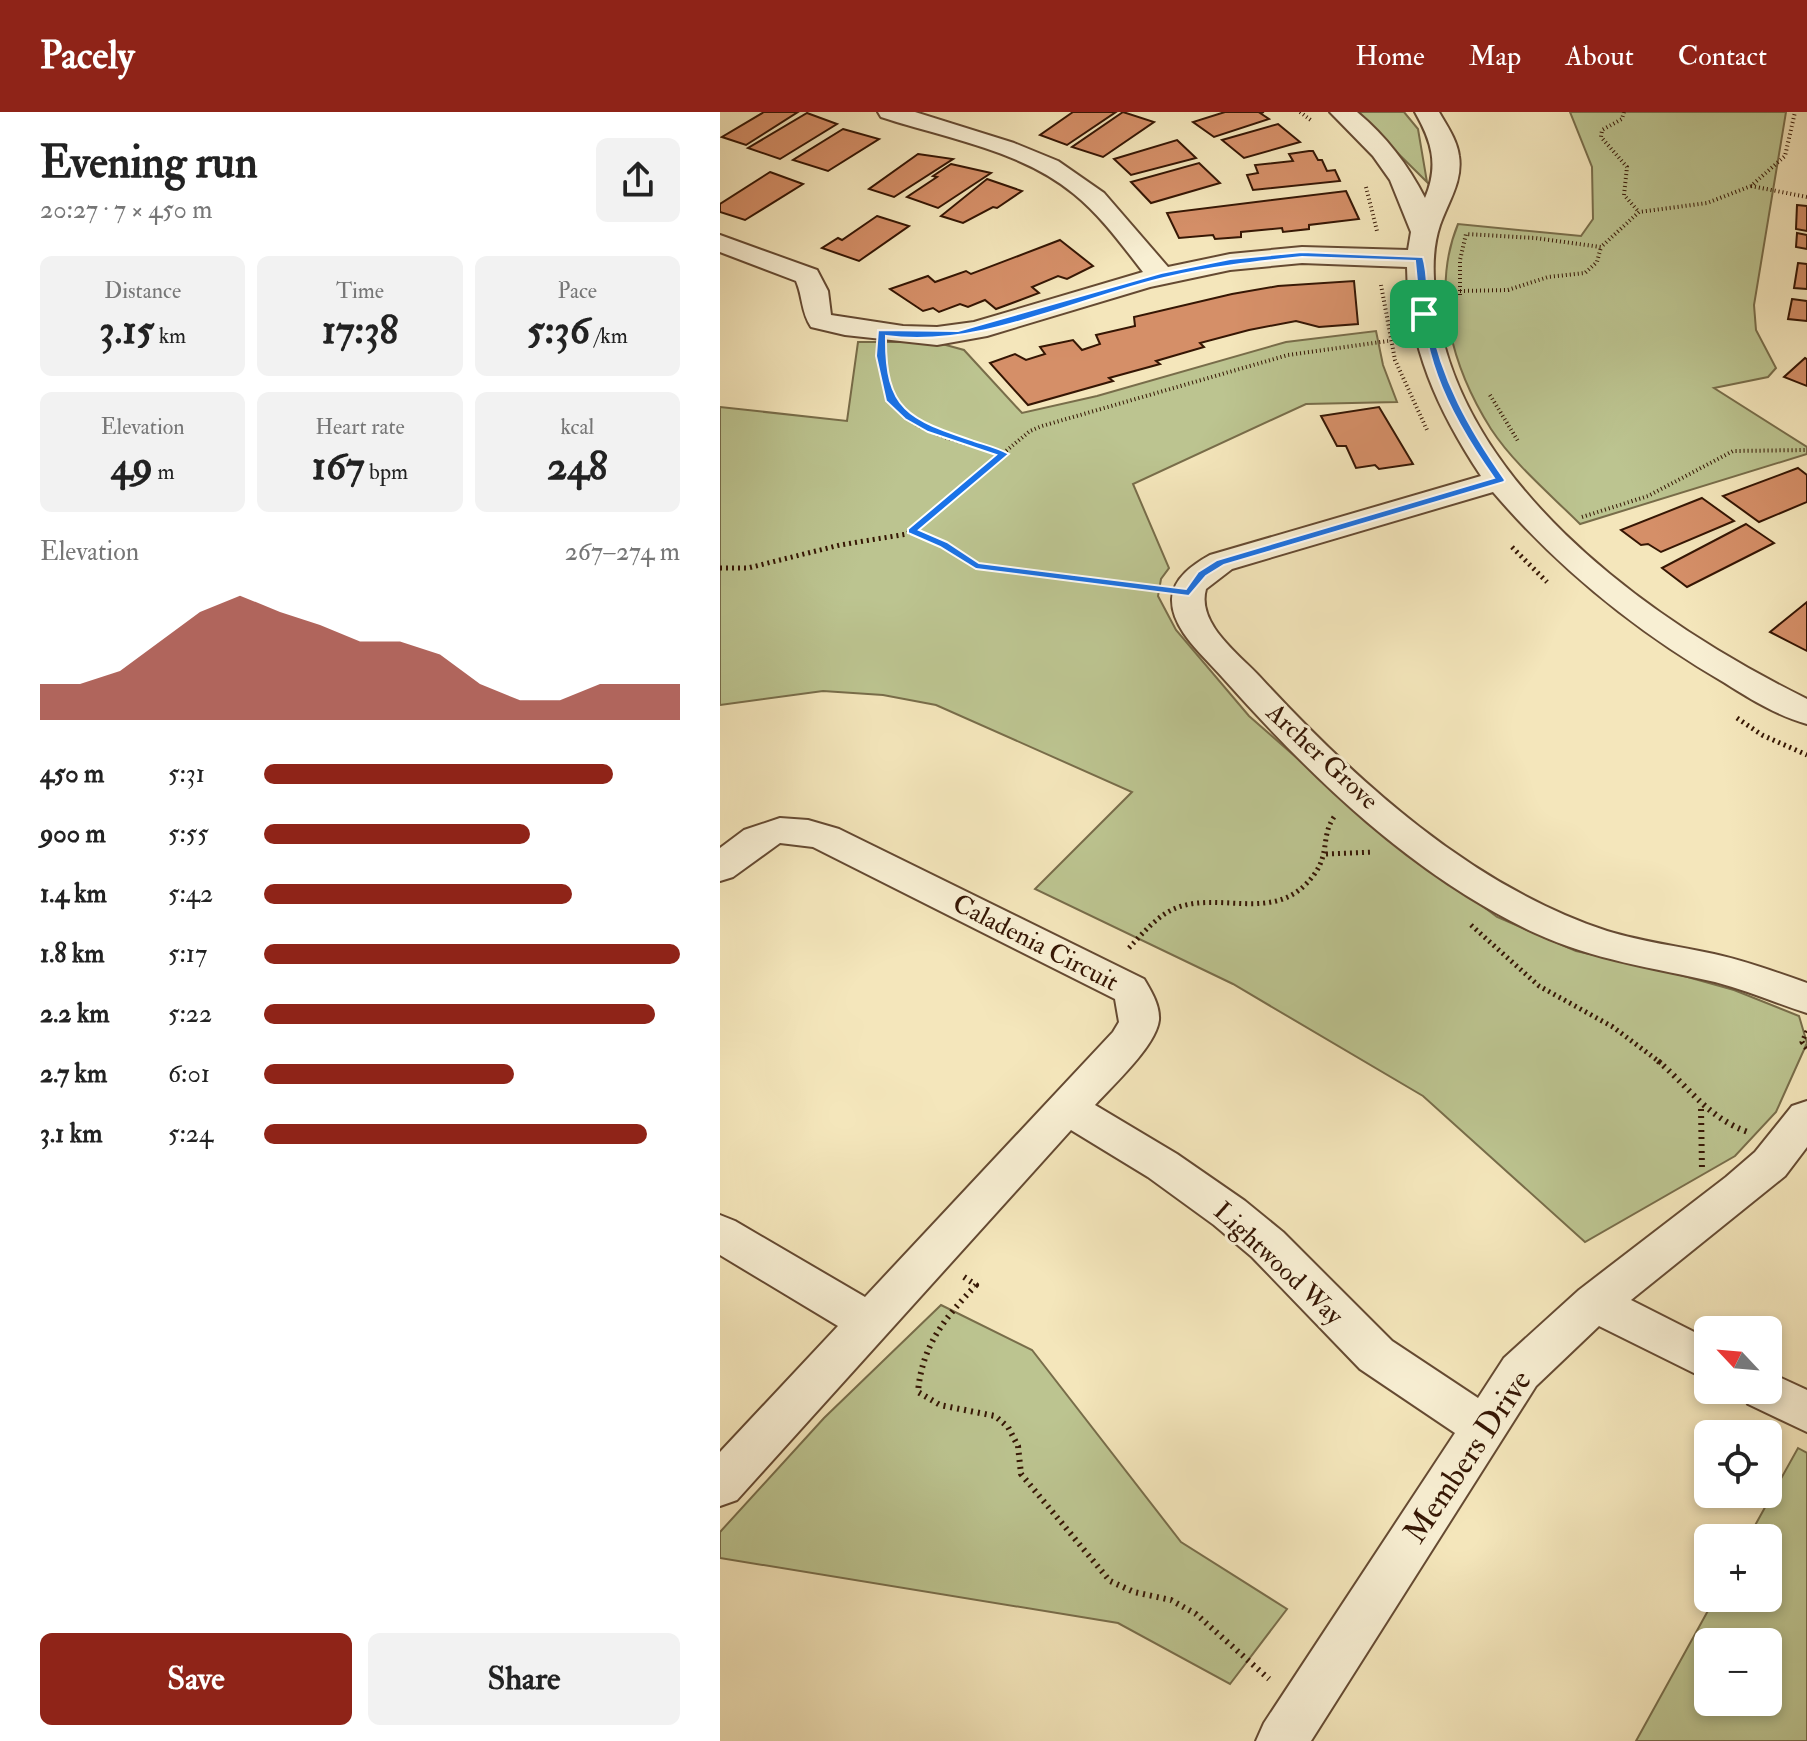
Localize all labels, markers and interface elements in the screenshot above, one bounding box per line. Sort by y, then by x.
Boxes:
text: Pacely [40,32,134,80]
text: Home [1355,39,1425,74]
text: Map [1469,39,1521,74]
text: About [1565,39,1634,74]
text: Contact [1678,39,1767,74]
text: Evening run [40,136,258,191]
button: share [596,138,680,222]
text: 20:27 · 7 × 450 m [40,194,213,226]
text: Distance [104,277,181,305]
text: Time [336,277,384,305]
text: Pace [558,277,597,305]
pin [1390,280,1458,348]
icon: arrive [1402,292,1446,336]
text: 3.15 [99,305,154,356]
text: 17:38 [322,305,398,356]
text: 5:36 [527,305,590,356]
text: km [154,322,186,350]
text: /km [590,322,628,350]
text: Elevation [101,413,185,441]
text: Heart rate [315,413,405,441]
text: kcal [560,413,594,441]
text: 49 [111,441,153,492]
text: 167 [312,441,364,492]
text: 248 [547,441,608,492]
text: m [153,458,175,486]
text: bpm [364,458,408,486]
text: Elevation [40,536,139,568]
text: 267–274 m [565,536,680,568]
street label: Archer Grove [1259,696,1385,817]
text: 450 m [40,758,104,790]
text: 5:31 [168,758,205,790]
text: 900 m [40,818,106,850]
text: 5:55 [168,818,209,850]
text: 1.4 km [40,878,107,910]
text: 5:42 [168,878,213,910]
street label: Caladenia Circuit [947,887,1124,998]
text: 1.8 km [40,938,105,970]
text: 5:17 [168,938,207,970]
text: 2.2 km [40,998,109,1030]
text: 5:22 [168,998,212,1030]
text: 2.7 km [40,1058,107,1090]
text: 6:01 [168,1058,210,1090]
text: 3.1 km [40,1118,102,1150]
text: 5:24 [168,1118,213,1150]
street label: Lightwood Way [1207,1196,1350,1332]
north arrow [1694,1316,1782,1404]
map controls [1694,1316,1782,1716]
street label: Members Drive [1395,1362,1540,1551]
button: locate [1694,1420,1782,1508]
button: + [1694,1524,1782,1612]
button: − [1694,1628,1782,1716]
button: Save [40,1633,352,1725]
button: Share [368,1633,680,1725]

